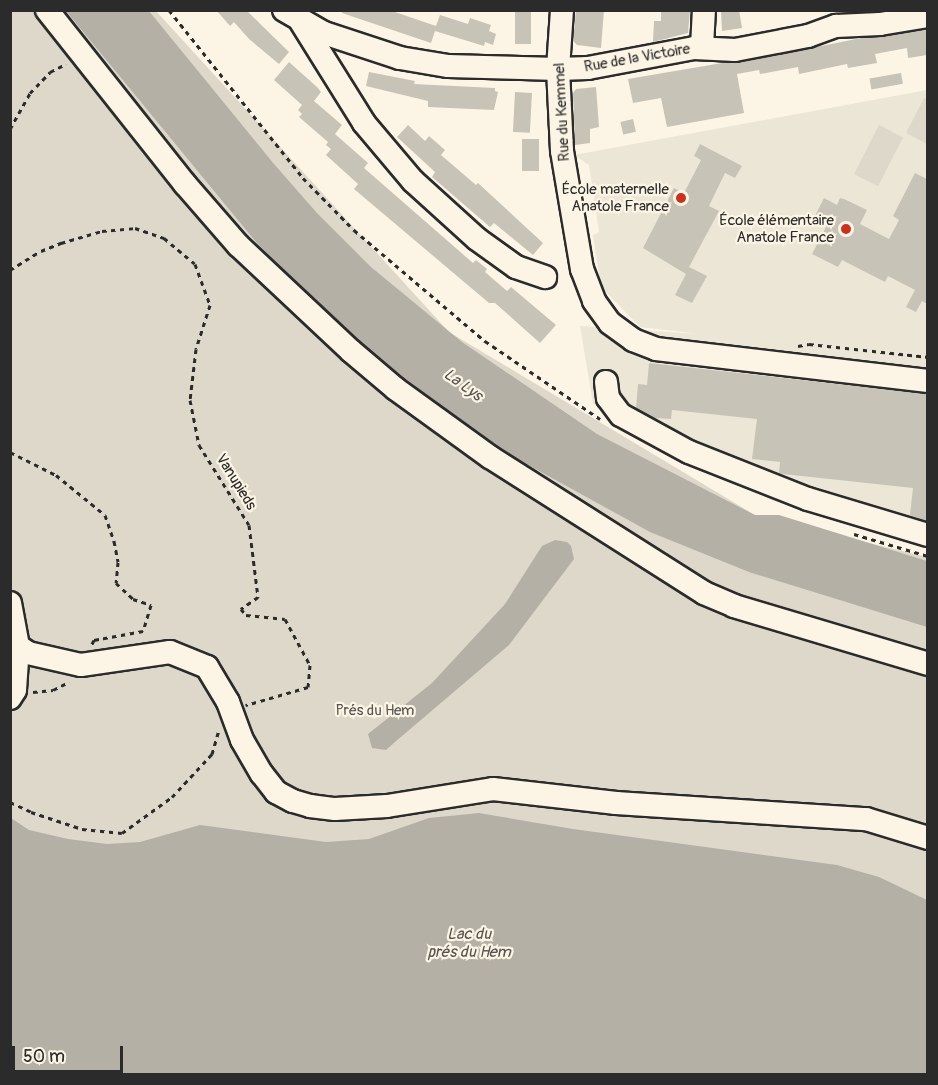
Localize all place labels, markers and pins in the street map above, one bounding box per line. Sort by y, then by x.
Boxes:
place label: École maternelle Anatole France [562,180,669,215]
marker: École maternelle Anatole France [674,191,688,205]
place label: École élémentaire Anatole France [719,211,834,246]
marker: École élémentaire Anatole France [839,222,853,236]

